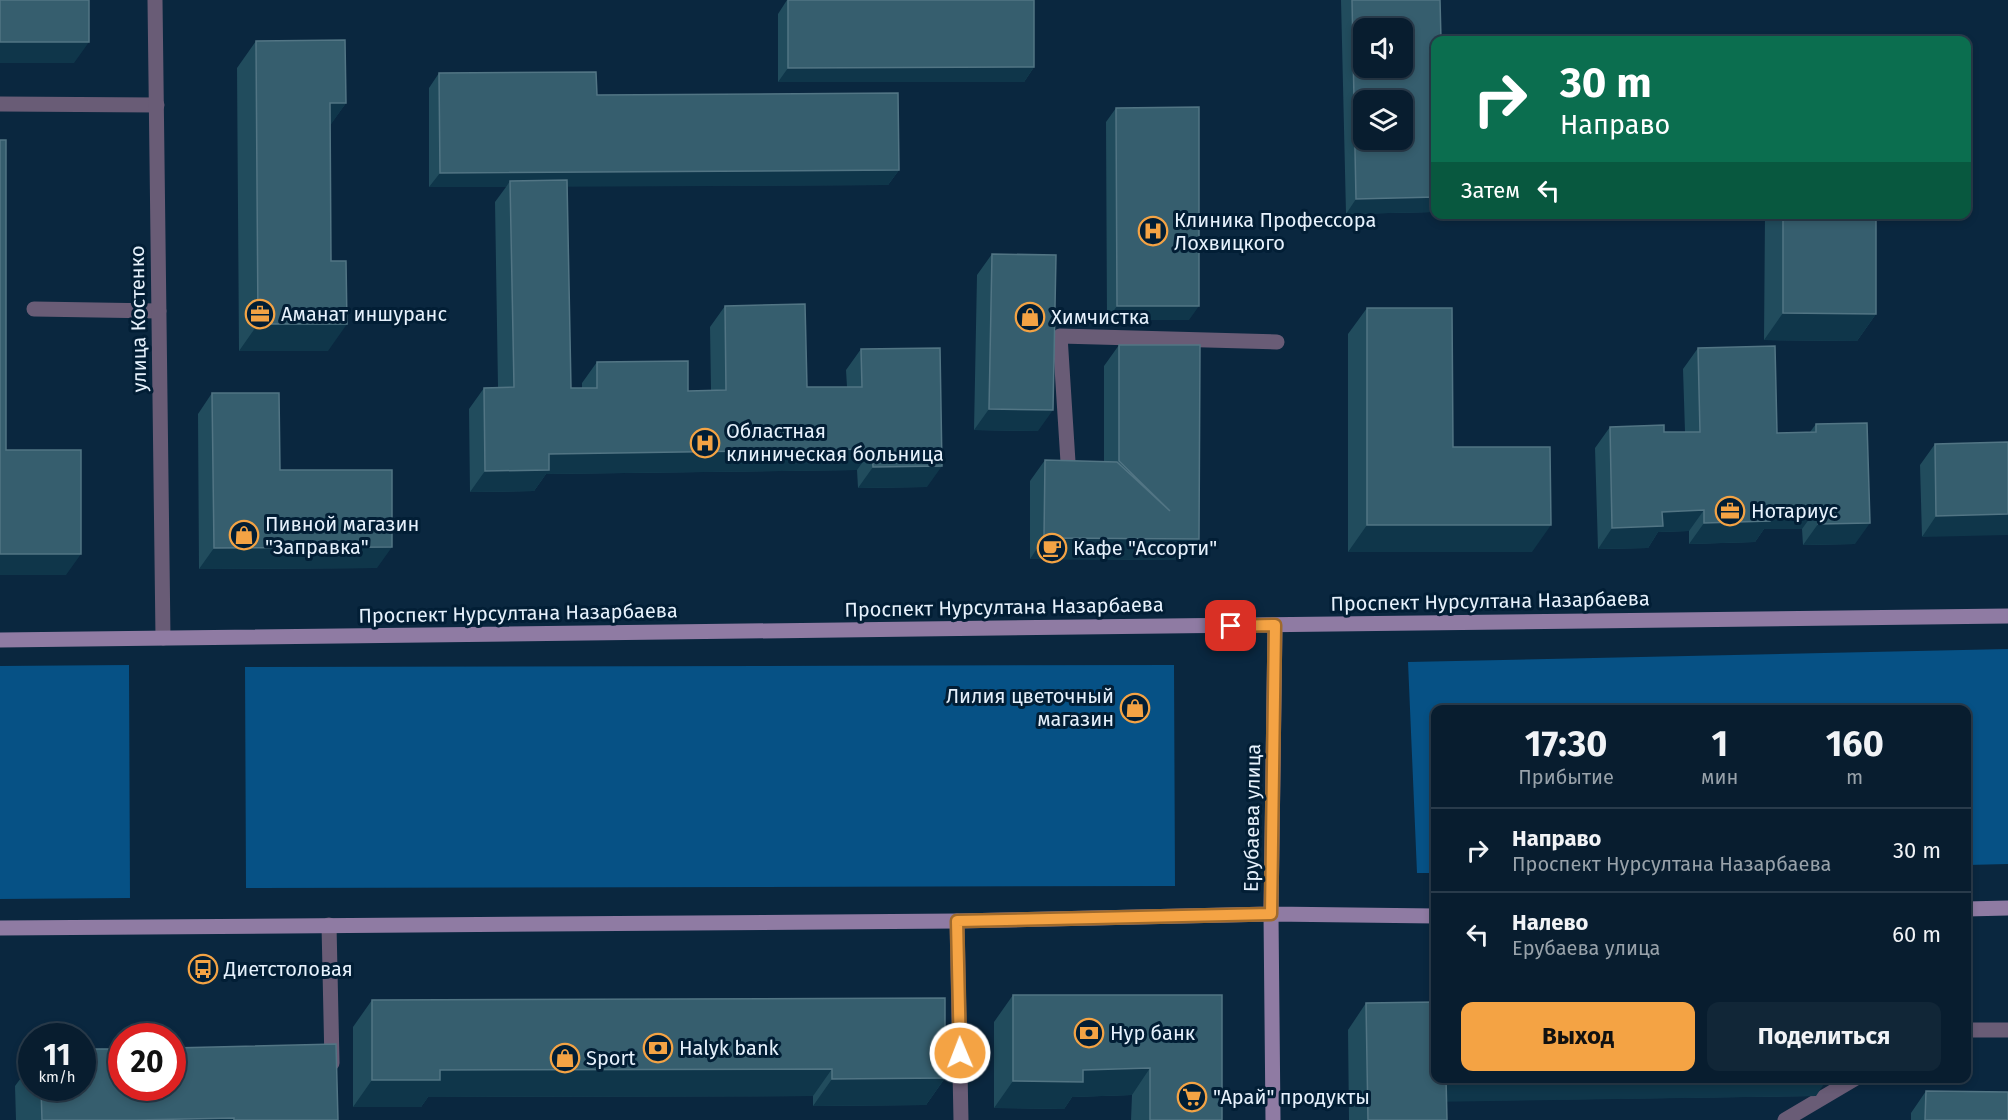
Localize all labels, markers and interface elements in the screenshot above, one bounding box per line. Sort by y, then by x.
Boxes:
map controls [1353,18,1413,150]
button: sound [1353,18,1413,78]
text: 30 m [1560,58,1652,108]
icon: right [1461,60,1539,138]
button: layers [1353,90,1413,150]
text: Направо [1560,109,1670,141]
icon: left [1532,174,1565,207]
text: Затем [1461,177,1520,204]
place label: Клиника Профессора Лохвицкого [1174,208,1376,255]
hospital icon: Клиника Профессора Лохвицкого [1137,215,1169,247]
street label: улица Костенко [125,245,151,393]
office icon: Аманат иншуранс [244,298,276,330]
shop icon: Химчистка [1014,301,1046,333]
place label: Аманат иншуранс [281,302,447,326]
place label: Химчистка [1051,305,1150,329]
place label: Областная клиническая больница [726,419,944,466]
hospital icon: Областная клиническая больница [689,427,721,459]
office icon: Нотариус [1714,495,1746,527]
place label: Нотариус [1751,499,1838,523]
place label: Пивной магазин "Заправка" [265,512,419,559]
shop icon: Пивной магазин "Заправка" [228,519,260,551]
cafe icon: Кафе "Ассорти" [1036,532,1068,564]
place label: Кафе "Ассорти" [1073,536,1217,560]
street label: Проспект Нурсултана Назарбаева [1330,586,1650,616]
street label: Проспект Нурсултана Назарбаева [844,592,1164,622]
street label: Проспект Нурсултана Назарбаева [358,598,678,628]
pin [1205,600,1256,651]
icon: arrive [1214,609,1247,642]
place label: Лилия цветочный магазин [946,684,1114,731]
shop icon: Лилия цветочный магазин [1119,692,1151,724]
text: 17:30 [1525,722,1607,766]
text: 1 [1711,722,1728,766]
text: 160 [1826,722,1884,766]
street label: Ерубаева улица [1239,744,1265,892]
text: Прибытие [1518,765,1614,789]
text: мин [1701,765,1738,789]
text: m [1846,765,1863,789]
text: Направо [1512,825,1601,852]
icon: right [1461,834,1494,867]
text: 30 m [1893,837,1941,864]
text: Проспект Нурсултана Назарбаева [1512,852,1831,876]
text: Налево [1512,909,1588,936]
icon: left [1461,918,1494,951]
text: 60 m [1892,921,1941,948]
text: Ерубаева улица [1512,936,1660,960]
bus stop icon: Диетстоловая [187,953,219,985]
place label: Диетстоловая [223,957,353,981]
button: Выход [1461,1002,1695,1071]
button: Поделиться [1707,1002,1941,1071]
bank icon: Нур банк [1073,1017,1105,1049]
position arrow [928,1021,992,1085]
place label: Нур банк [1110,1021,1196,1045]
speed limit sign: 20 [108,1023,186,1101]
bank icon: Halyk bank [642,1032,674,1064]
place label: Halyk bank [679,1036,780,1060]
text: 11 [43,1037,71,1073]
shop icon: Sport [549,1042,581,1074]
place label: Sport [586,1046,636,1070]
text: km/h [38,1068,76,1086]
supermarket icon: "Арай" продукты [1176,1081,1208,1113]
place label: "Арай" продукты [1213,1085,1370,1109]

